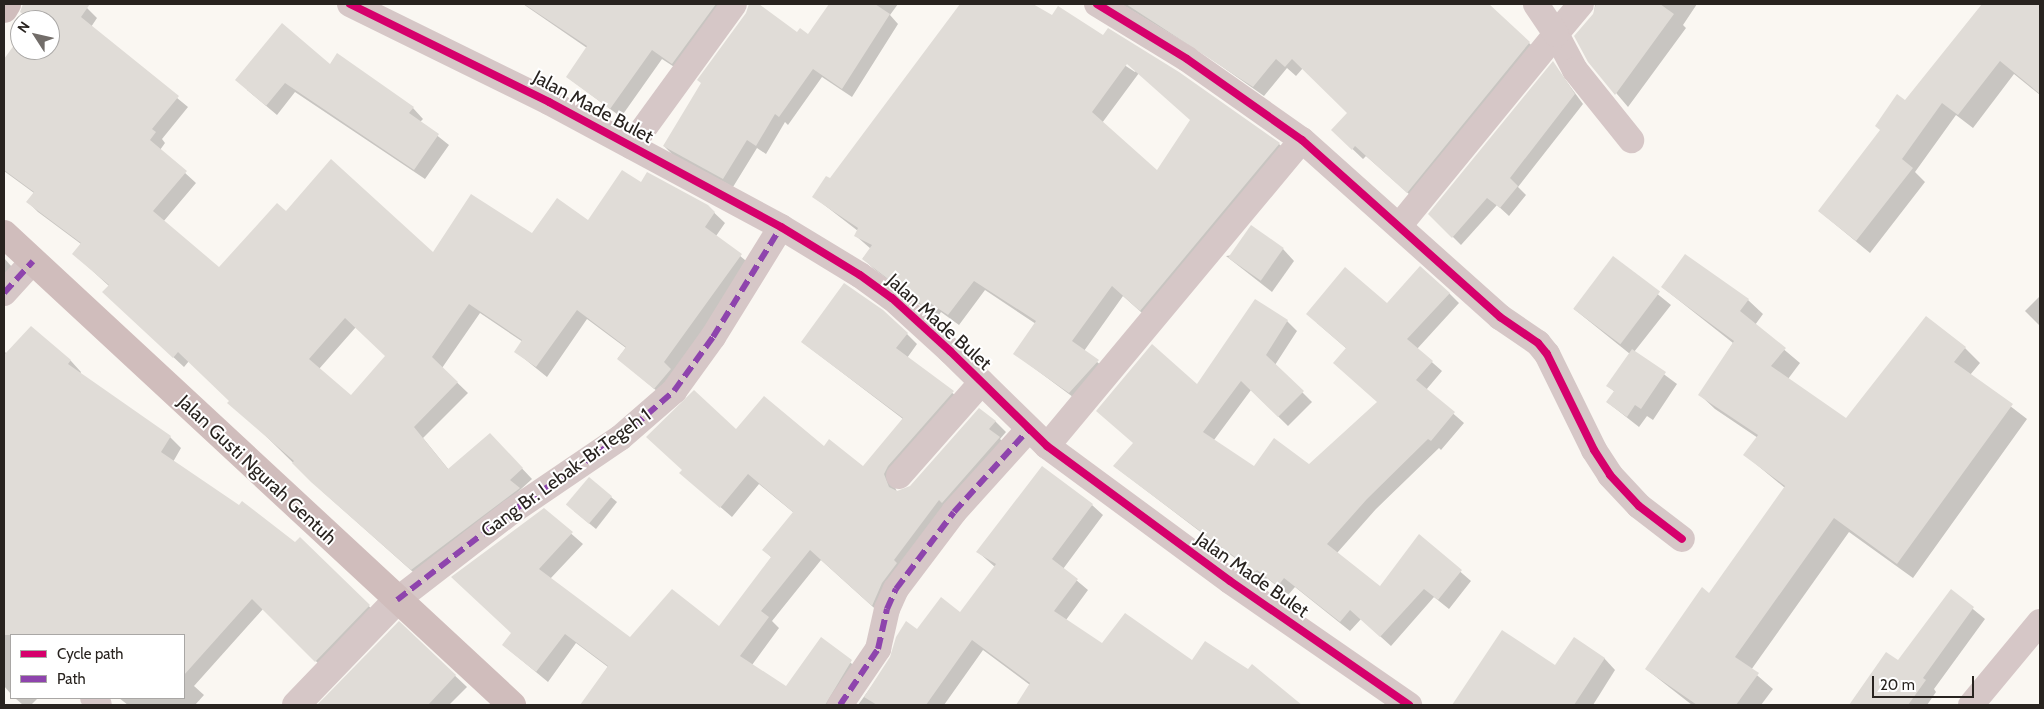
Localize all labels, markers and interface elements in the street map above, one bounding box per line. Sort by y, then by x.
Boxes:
north arrow [10,10,60,60]
text: N [13,18,34,36]
street label: Jalan Made Bulet [529,66,657,148]
street label: Jalan Made Bulet [882,269,996,375]
street label: Jalan Gusti Ngurah Gentuh [173,390,341,550]
street label: Gang Br. Lebak-Br.Tegeh 1 [477,404,655,542]
street label: Jalan Made Bulet [1191,528,1313,622]
legend [10,634,185,699]
text: Cycle path [57,645,123,663]
scale bar [1874,666,1976,698]
text: Path [57,670,86,688]
text: 20 m [1880,676,1915,694]

